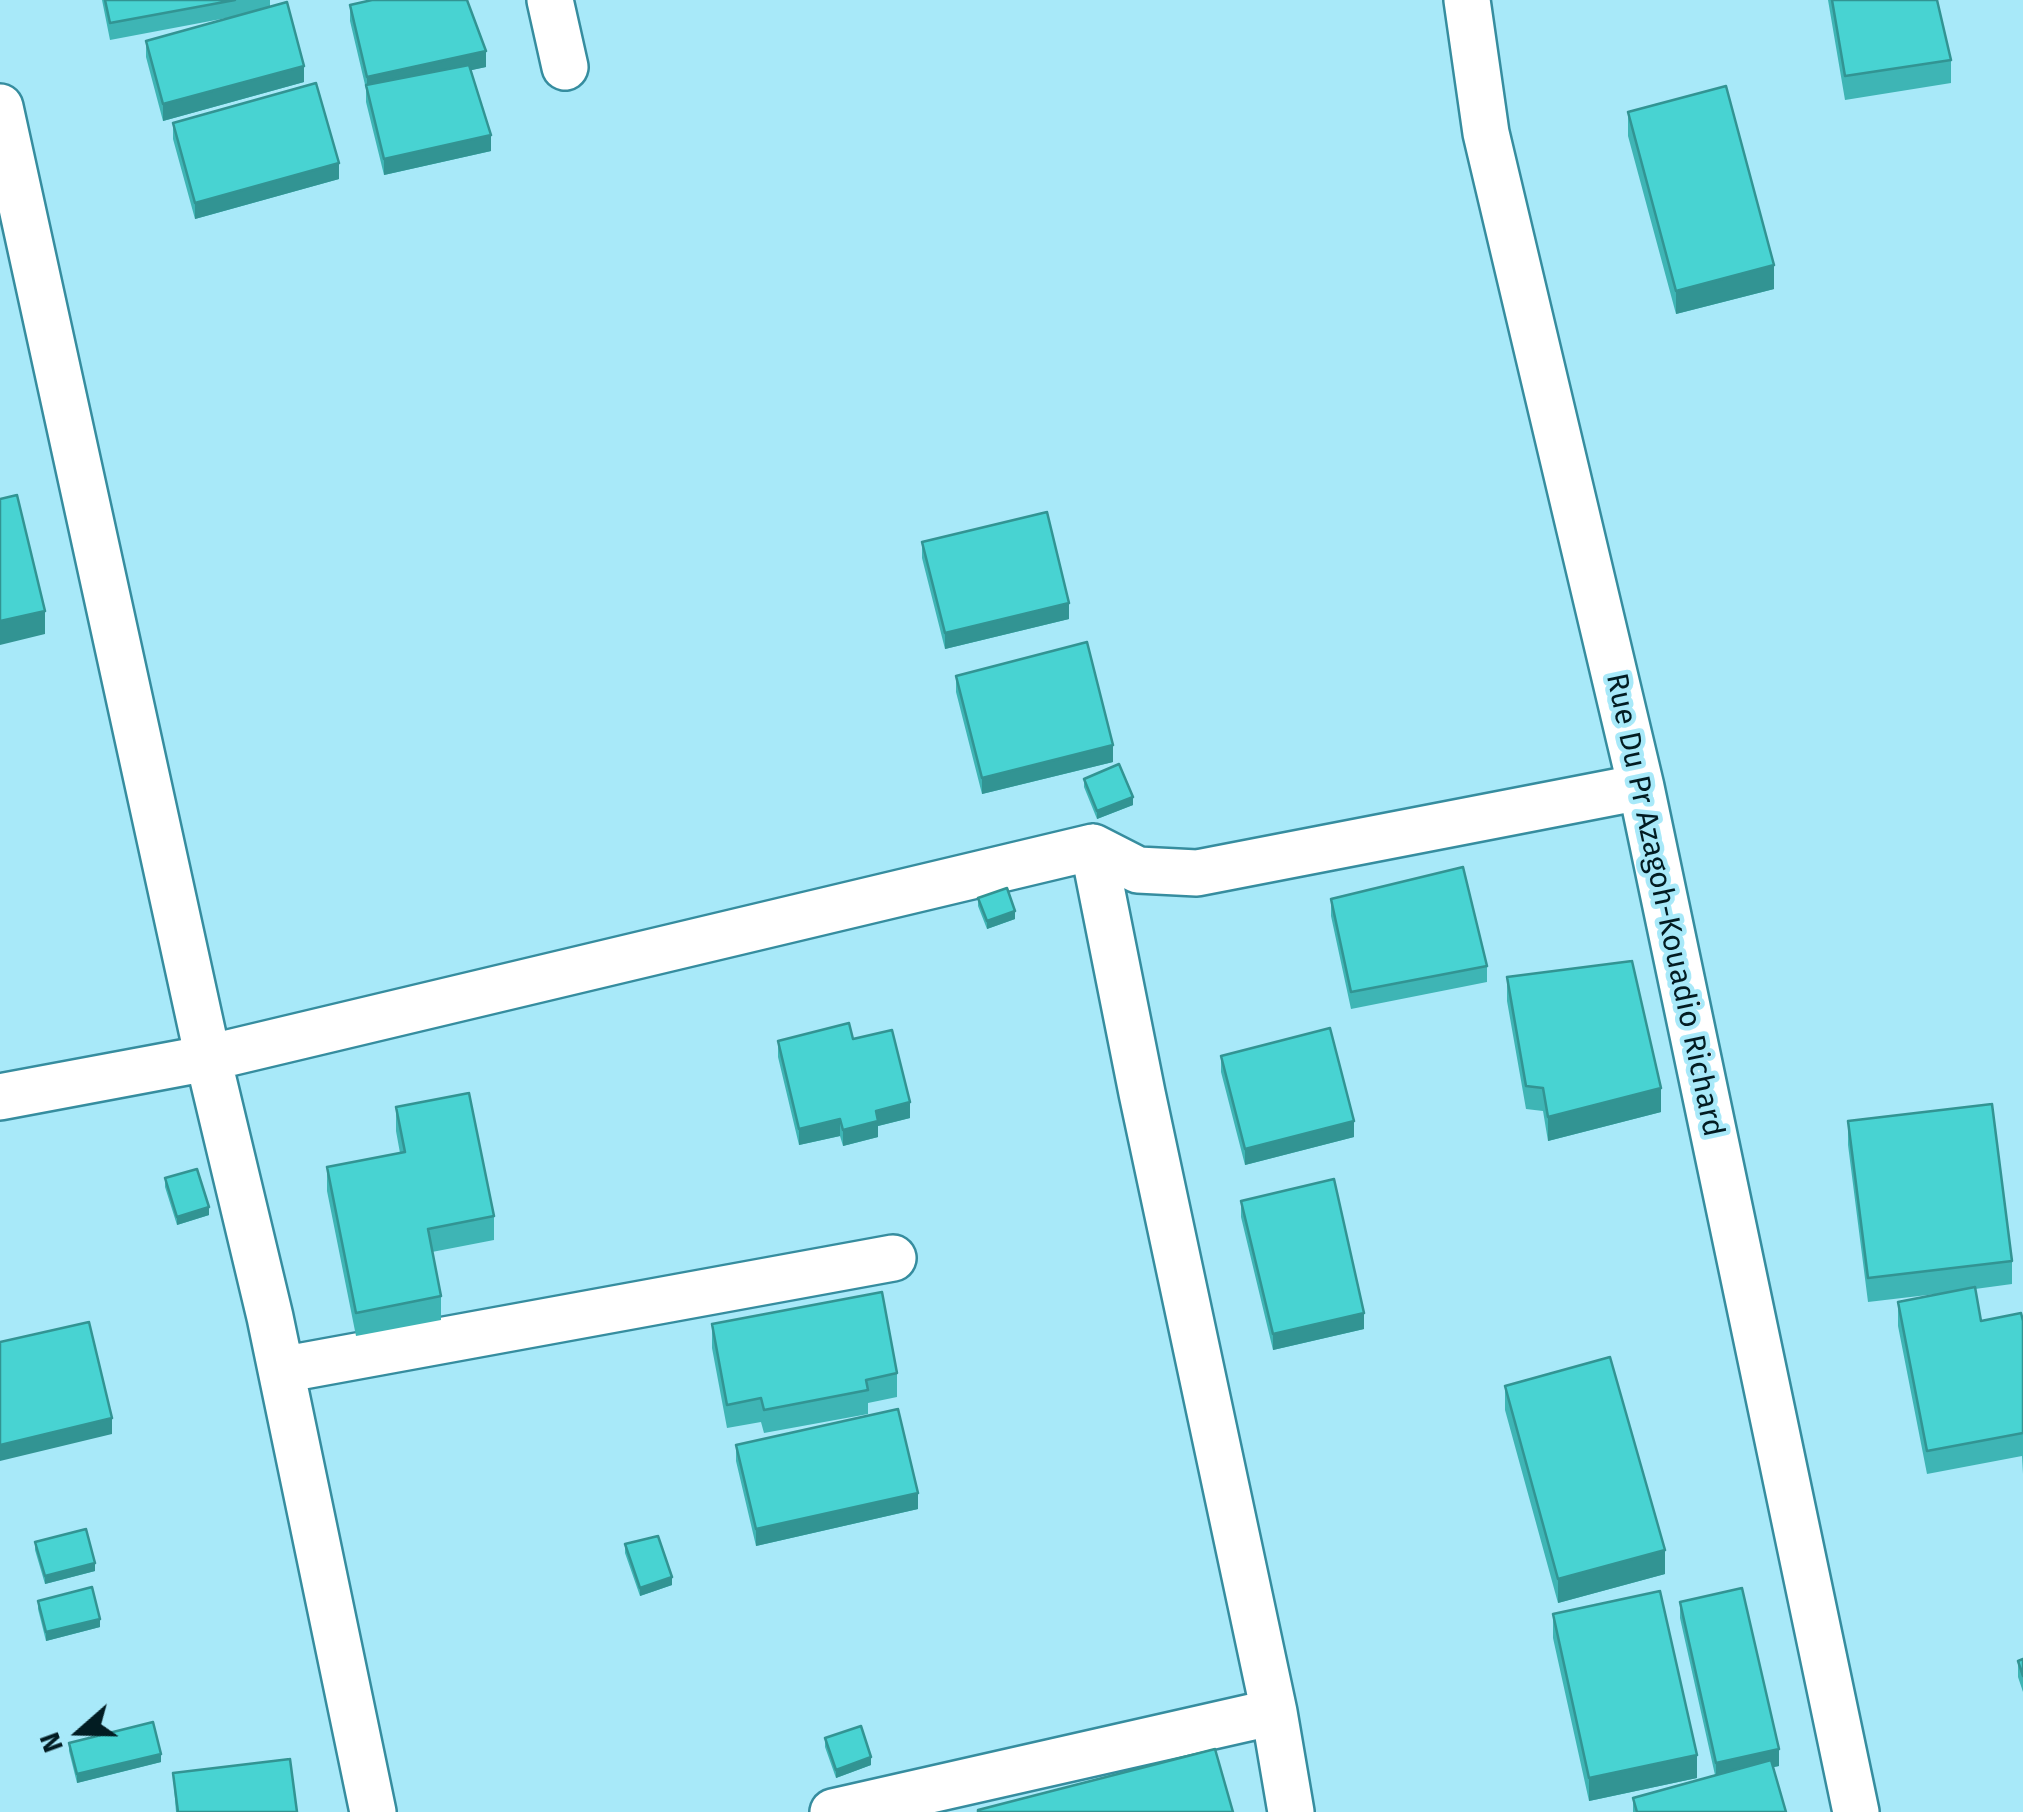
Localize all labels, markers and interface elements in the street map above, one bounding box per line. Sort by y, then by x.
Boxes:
street label: Rue Du Pr Azagoh-Kouadio Richard [1597,670,1731,1140]
north arrow [30,1682,130,1782]
text: N [33,1728,70,1757]

